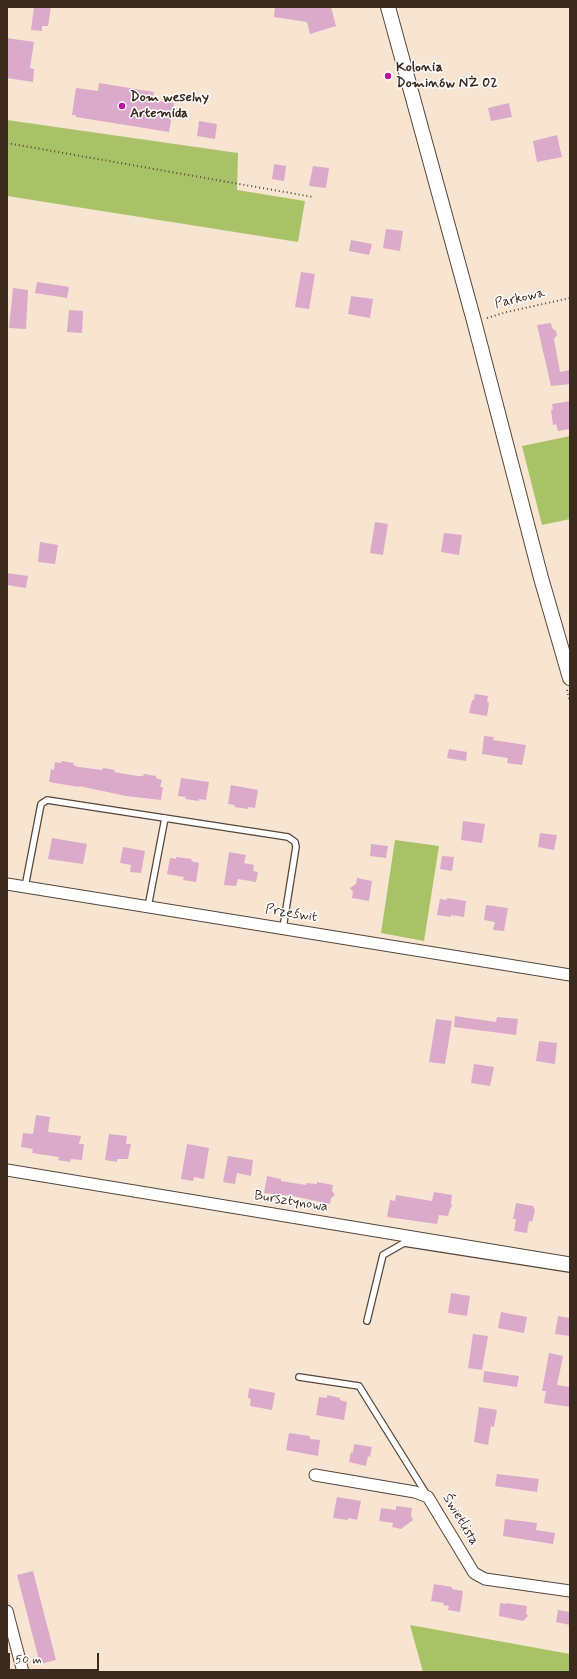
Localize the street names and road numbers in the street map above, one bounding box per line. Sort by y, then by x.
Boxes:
street label: Parkowa [493,285,547,313]
street label: Prześwit [264,902,318,926]
street label: Bursztynowa [253,1188,329,1216]
street label: Świetlista [438,1491,482,1549]

